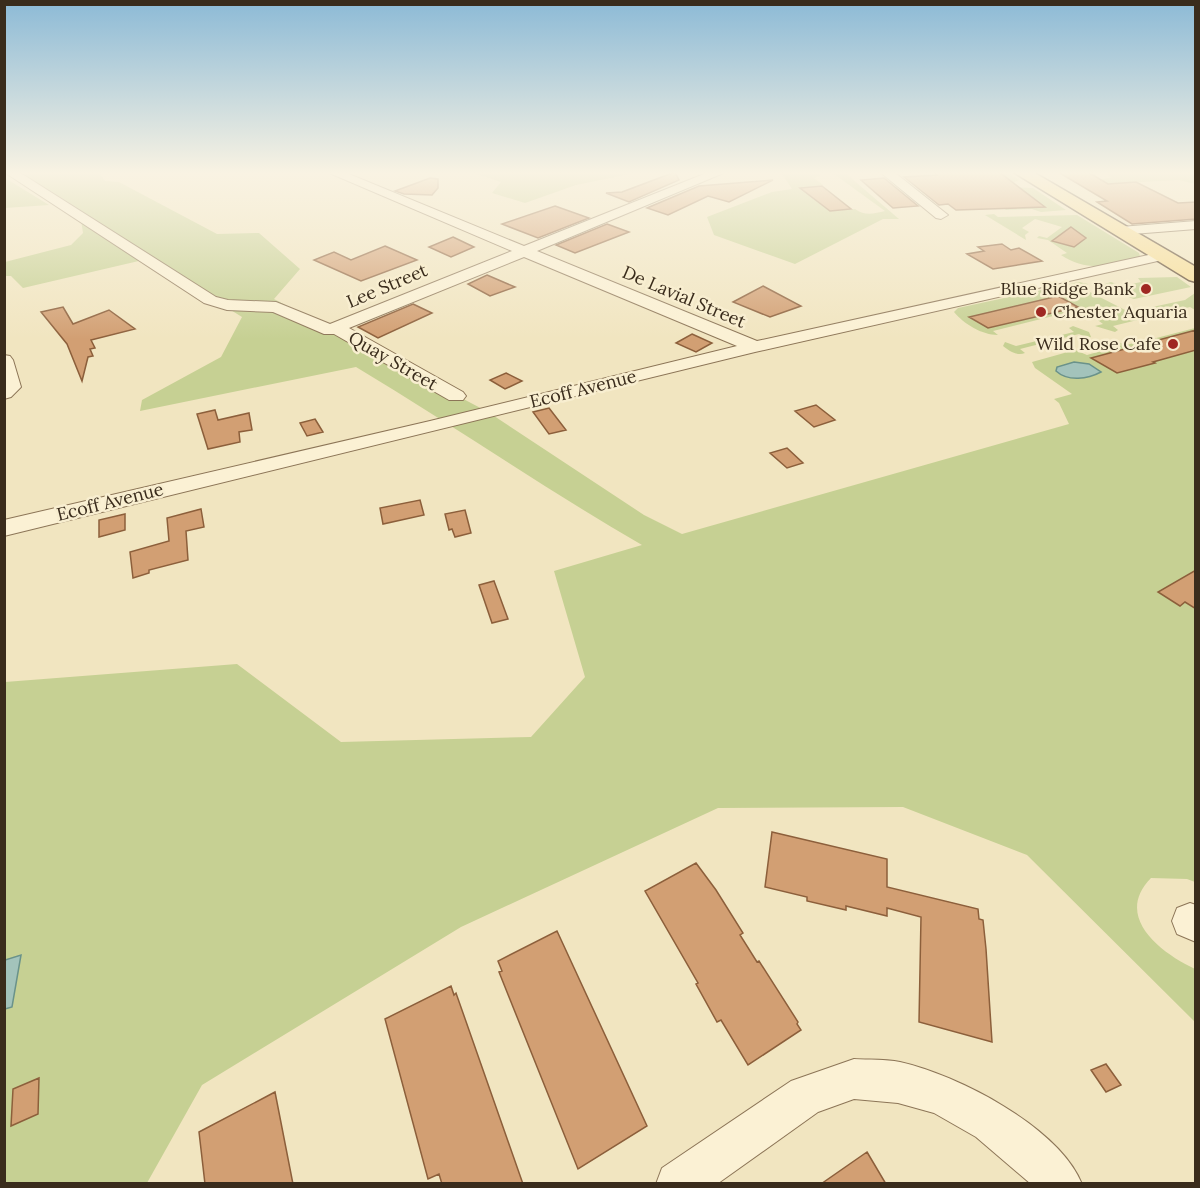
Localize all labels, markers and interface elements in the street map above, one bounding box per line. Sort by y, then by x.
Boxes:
street label: Lee Street [343,258,431,313]
street label: De Lavial Street [619,260,749,333]
place label: Blue Ridge Bank [1000,277,1134,300]
marker: Blue Ridge Bank [1139,282,1153,296]
place label: Chester Aquaria [1053,300,1188,323]
marker: Chester Aquaria [1034,305,1048,319]
street label: Quay Street [344,326,442,395]
place label: Wild Rose Cafe [1036,332,1161,355]
marker: Wild Rose Cafe [1166,337,1180,351]
street label: Ecoff Avenue [527,364,639,413]
street label: Ecoff Avenue [54,477,166,526]

